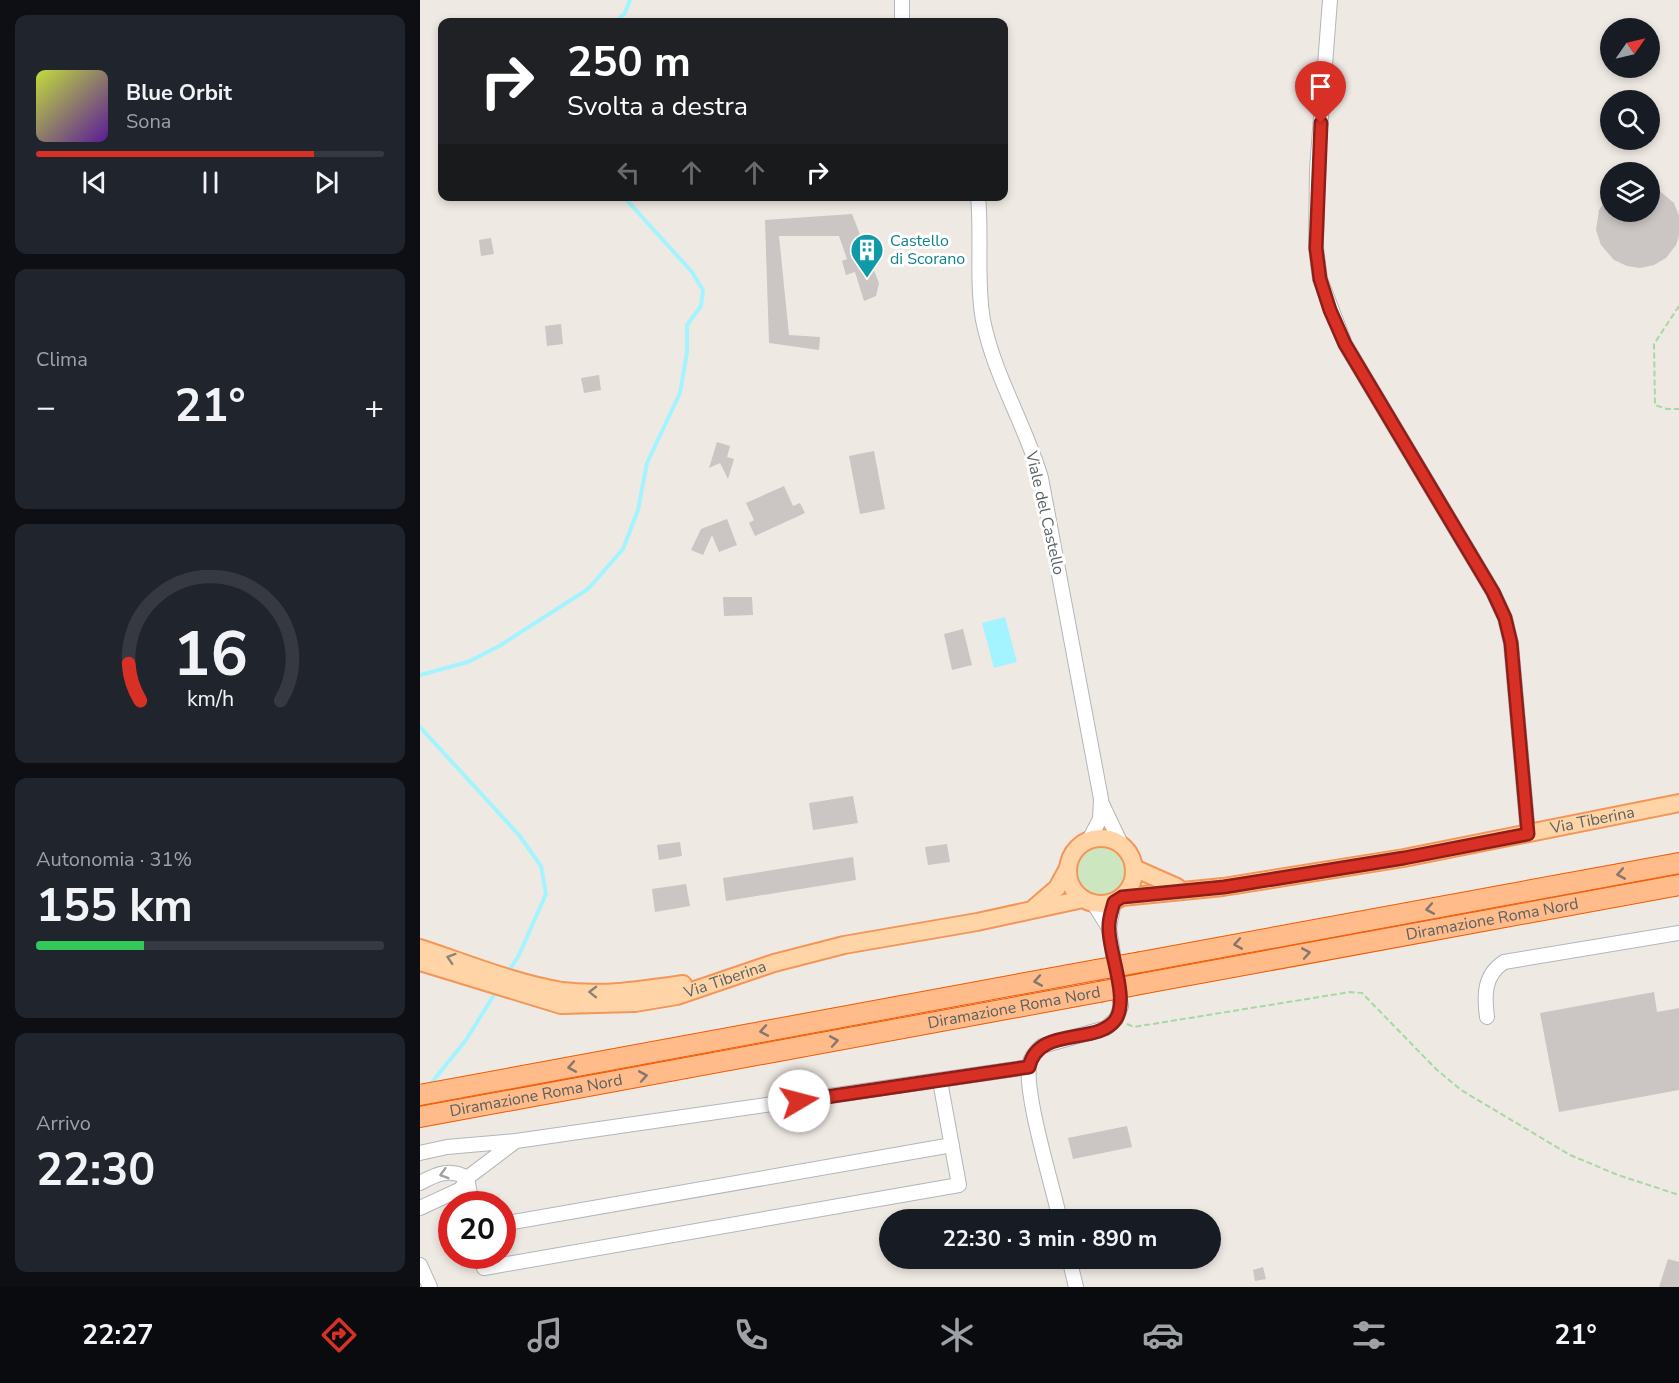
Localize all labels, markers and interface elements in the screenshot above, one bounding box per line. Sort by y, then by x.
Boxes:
north arrow [1600,18,1660,78]
map controls [1600,18,1660,222]
text: 250 m [567,34,691,91]
icon: right [468,42,546,120]
pin [1295,61,1346,123]
icon: arrive [1304,70,1337,103]
text: Blue Orbit [126,78,232,108]
text: Svolta a destra [567,88,748,125]
button: search [1600,90,1660,150]
text: Sona [126,108,171,135]
icon: left [612,156,645,189]
icon: ahead [675,156,708,189]
icon: ahead [738,156,771,189]
icon: right [801,156,834,189]
button: layers [1600,162,1660,222]
icon: previous [78,166,111,199]
icon: pause [194,166,227,199]
icon: next [310,166,343,199]
place label: Castello di Scorano [890,230,965,270]
building icon: Castello di Scorano [849,232,885,279]
text: Clima [36,346,88,373]
text: 21° [174,376,246,437]
text: − [36,385,56,430]
text: + [364,385,384,430]
street label: Viale del Castello [1020,448,1070,577]
text: 16 [173,612,247,697]
text: km/h [186,684,234,714]
street label: Via Tiberina [1547,801,1637,840]
text: Autonomia · 31% [36,846,192,873]
one-way arrow [1617,867,1626,879]
text: 155 km [36,876,193,937]
street label: Diramazione Roma Nord [1404,893,1580,946]
one-way arrow [1425,902,1435,915]
one-way arrow [1233,937,1243,950]
one-way arrow [1302,948,1311,960]
one-way arrow [446,952,457,965]
street label: Via Tiberina [680,955,769,1004]
one-way arrow [1033,974,1043,987]
street label: Diramazione Roma Nord [926,981,1102,1034]
one-way arrow [588,986,597,999]
one-way arrow [759,1025,768,1037]
one-way arrow [829,1035,839,1048]
one-way arrow [567,1060,577,1073]
street label: Diramazione Roma Nord [448,1069,624,1122]
position arrow [767,1069,831,1133]
one-way arrow [637,1070,647,1083]
text: Arrivo [36,1110,91,1137]
text: 22:30 [36,1140,155,1201]
one-way arrow [439,1167,450,1179]
speed limit sign: 20 [438,1191,516,1269]
text: 22:30 · 3 min · 890 m [943,1224,1157,1254]
icon: directions [318,1314,360,1356]
icon: music [524,1314,566,1356]
icon: phone [730,1314,772,1356]
icon: climate [936,1314,978,1356]
icon: car [1142,1314,1184,1356]
icon: filters [1348,1314,1390,1356]
text: 22:27 [82,1317,154,1354]
text: 21° [1554,1317,1597,1354]

